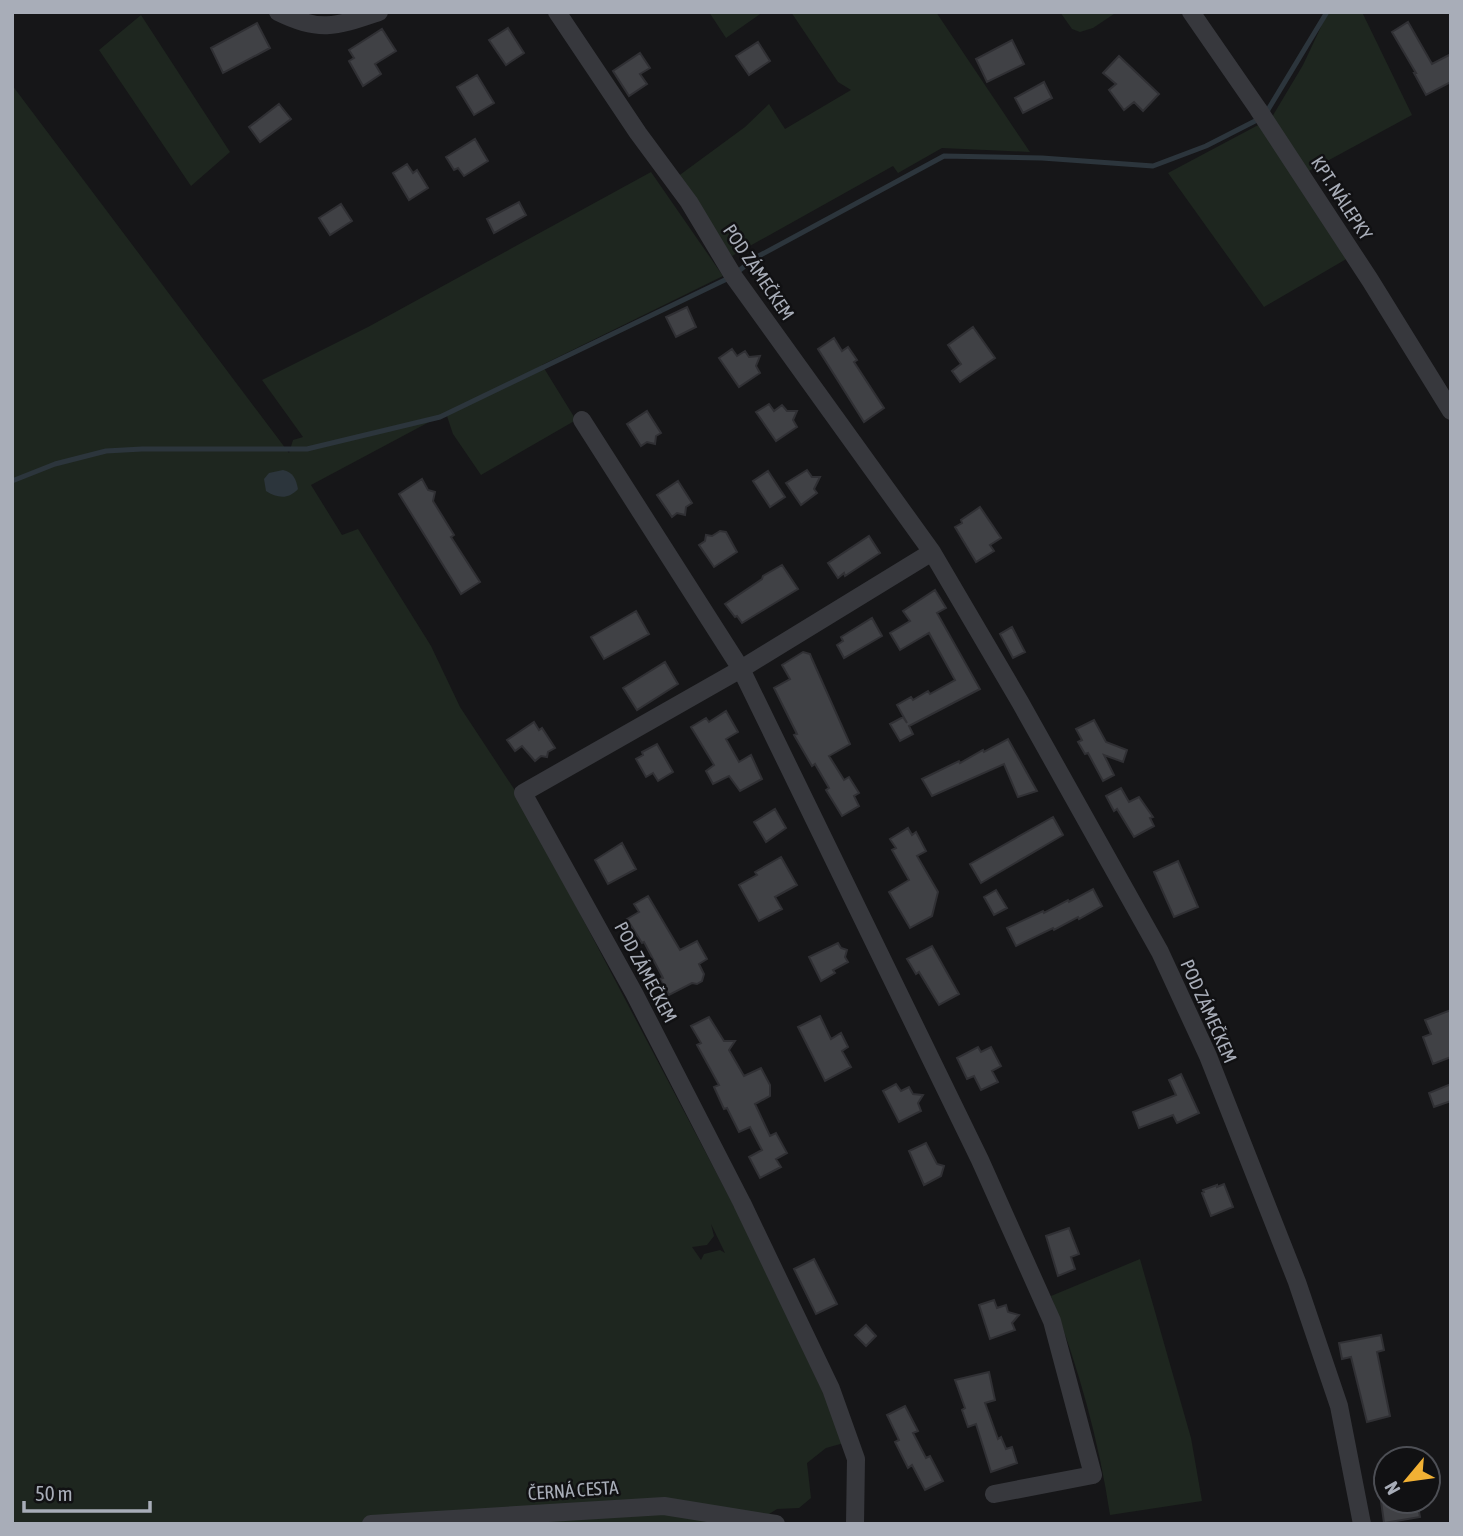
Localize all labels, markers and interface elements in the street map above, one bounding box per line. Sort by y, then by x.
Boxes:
street label: KPT. NÁLEPKY [1307,152,1377,244]
street label: POD ZÁMEČKEM [719,220,799,324]
street label: POD ZÁMEČKEM [610,918,682,1026]
street label: POD ZÁMEČKEM [1176,956,1242,1066]
north arrow [1372,1445,1442,1515]
scale bar [24,1470,150,1514]
street label: ČERNÁ CESTA [527,1476,620,1504]
text: N [1380,1478,1404,1498]
text: 50 m [35,1481,73,1505]

